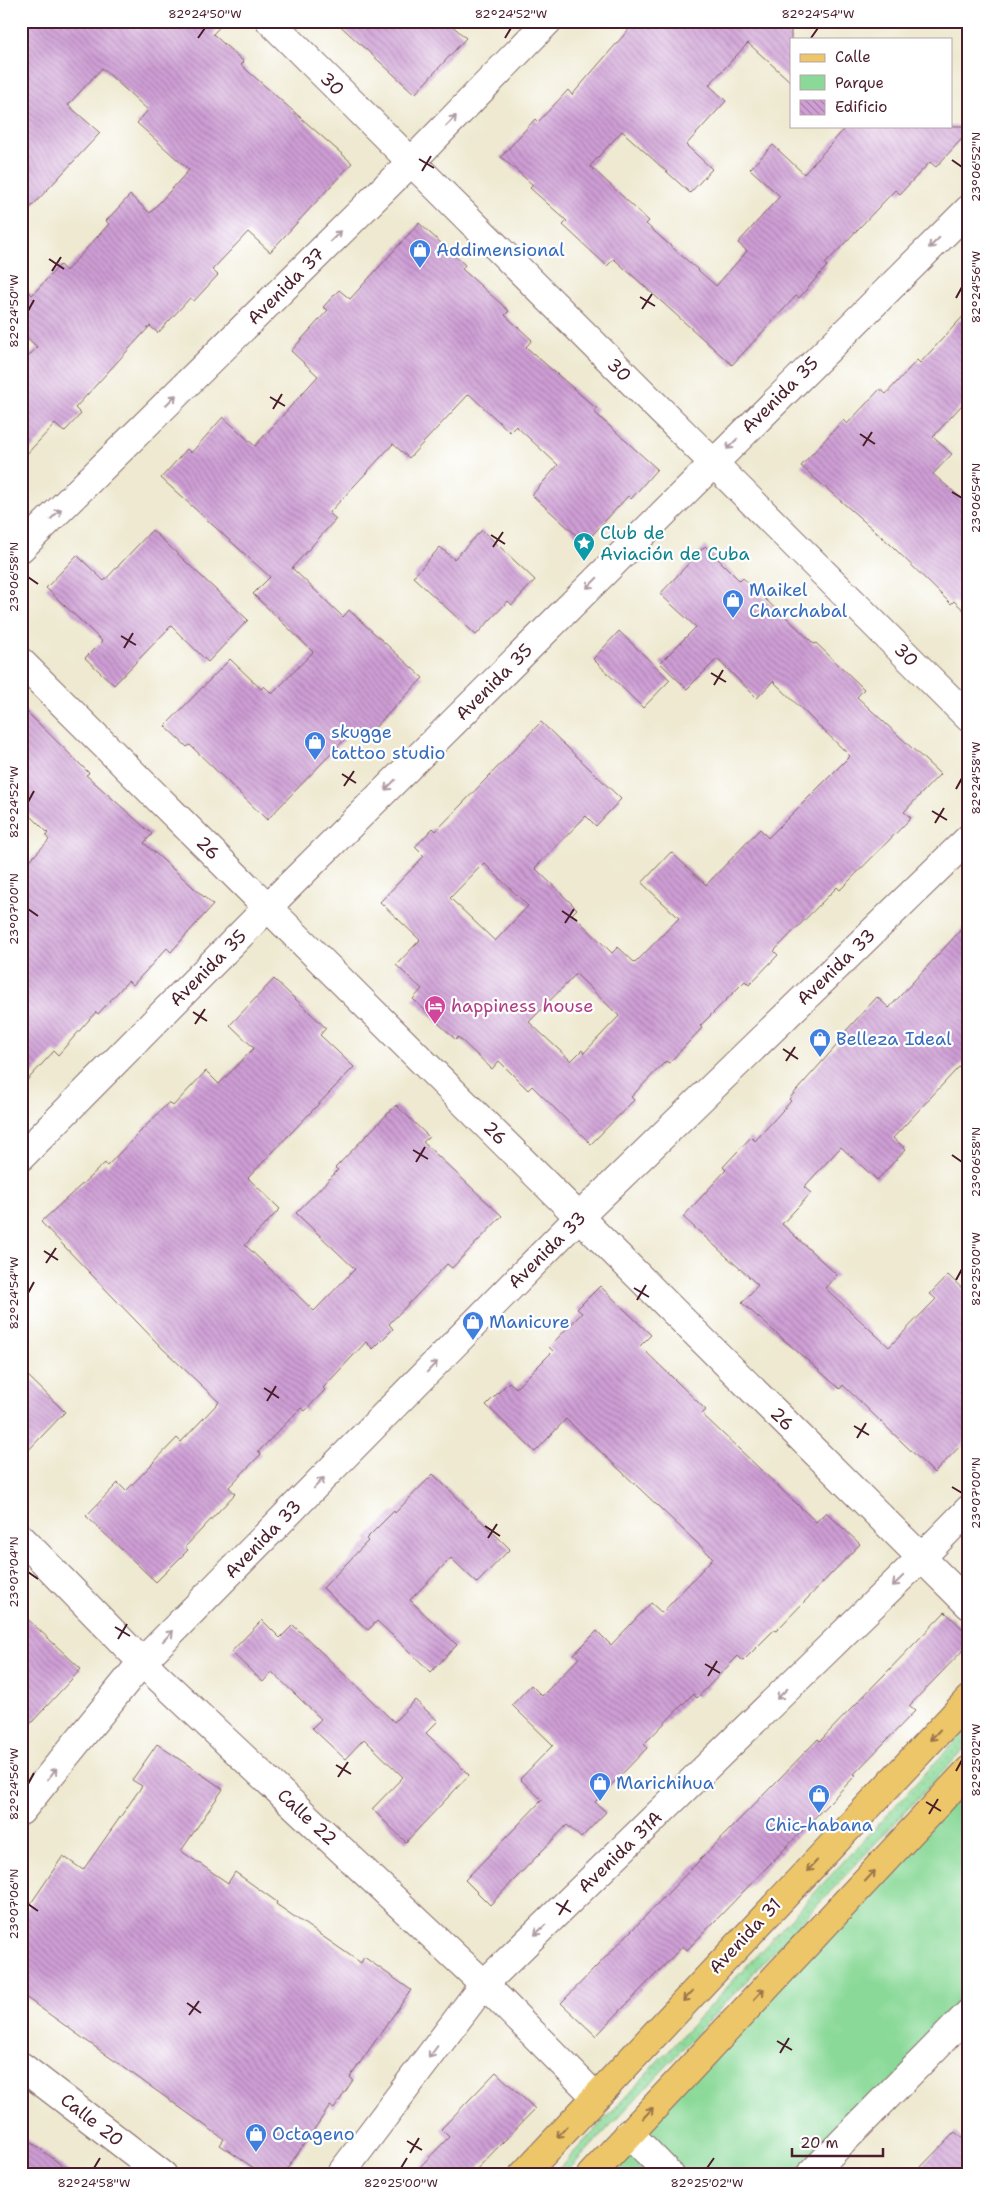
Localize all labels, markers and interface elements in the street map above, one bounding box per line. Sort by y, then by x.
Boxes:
text: 82°24'50"W [168,6,242,22]
text: 82°24'52"W [475,6,547,22]
text: 82°24'54"W [781,6,855,22]
legend [790,38,952,128]
text: Calle [835,47,871,67]
street label: 30 [315,67,349,101]
text: Parque [835,73,884,93]
text: Edificio [835,97,887,117]
one-way arrow [445,114,457,127]
text: 23°06'52"N [968,132,984,202]
one-way arrow [330,230,342,242]
one-way arrow [928,237,940,249]
shop icon: Addimensional [408,238,432,269]
place label: Addimensional [436,238,565,262]
street label: Avenida 37 [242,242,330,330]
text: 82°24'56"W [968,251,984,323]
text: 82°24'50"W [6,274,22,348]
street label: Avenida 35 [736,351,824,439]
street label: 30 [602,353,636,387]
one-way arrow [165,393,177,406]
one-way arrow [726,437,738,449]
text: 23°06'54"N [968,463,984,533]
one-way arrow [50,508,62,520]
place label: Club de Aviación de Cuba [600,521,750,566]
place icon: Club de Aviación de Cuba [572,531,596,562]
text: 23°06'58"N [6,542,22,612]
one-way arrow [586,577,598,589]
place label: Maikel Charchabal [749,578,848,623]
shop icon: Maikel Charchabal [721,588,745,619]
street label: Avenida 35 [450,638,538,726]
street label: 30 [889,638,923,672]
place label: skugge tattoo studio [331,720,445,765]
shop icon: skugge tattoo studio [303,730,327,761]
text: 82°24'58"W [968,741,984,815]
text: 82°24'52"W [6,766,22,838]
one-way arrow [385,778,397,790]
street label: 26 [191,831,225,865]
text: 23°07'00"N [6,873,22,945]
street label: Avenida 33 [791,923,881,1011]
street label: Avenida 35 [164,924,252,1012]
hotel icon: happiness house [423,994,447,1025]
place label: happiness house [451,994,593,1018]
shop icon: Belleza Ideal [808,1027,832,1058]
place label: Belleza Ideal [836,1027,952,1051]
street label: 26 [478,1116,512,1150]
text: 23°06'58"N [968,1127,984,1197]
street label: Avenida 33 [503,1206,591,1294]
text: 82°25'00"W [968,1232,984,1306]
text: 82°24'54"W [6,1256,22,1330]
shop icon: Manicure [461,1310,485,1341]
place label: Manicure [489,1310,570,1334]
one-way arrow [426,1361,439,1373]
street label: 26 [765,1402,799,1436]
text: 23°07'00"N [968,1457,984,1529]
one-way arrow [312,1477,324,1489]
street label: Avenida 33 [219,1494,307,1584]
text: 23°07'04"N [6,1536,22,1608]
one-way arrow [892,1575,904,1587]
one-way arrow [162,1630,174,1642]
one-way arrow [775,1688,788,1700]
text: 82°25'02"W [968,1724,984,1796]
one-way arrow [929,1728,941,1741]
text: 82°24'56"W [6,1748,22,1820]
one-way arrow [46,1767,57,1780]
shop icon: Marichihua [588,1771,612,1802]
place label: Marichihua [616,1771,714,1795]
street label: Calle 22 [272,1783,342,1851]
shop icon: Chic-habana [807,1783,831,1814]
street label: Avenida 31A [573,1806,667,1898]
place label: Chic-habana [765,1813,873,1837]
one-way arrow [806,1859,818,1872]
text: 23°07'06"N [6,1869,22,1939]
one-way arrow [864,1869,876,1882]
street label: Avenida 31 [704,1893,786,1979]
one-way arrow [534,1924,546,1936]
one-way arrow [753,1988,765,2001]
one-way arrow [682,1990,694,2003]
one-way arrow [428,2045,438,2059]
street label: Calle 20 [56,2088,128,2152]
one-way arrow [642,2107,654,2119]
shop icon: Octageno [244,2122,268,2153]
place label: Octageno [272,2122,355,2146]
one-way arrow [556,2125,568,2138]
scale bar [792,2126,884,2158]
text: 20 m [800,2133,839,2153]
text: 82°24'58"W [57,2175,131,2191]
text: 82°25'00"W [364,2175,438,2191]
text: 82°25'02"W [671,2175,743,2191]

